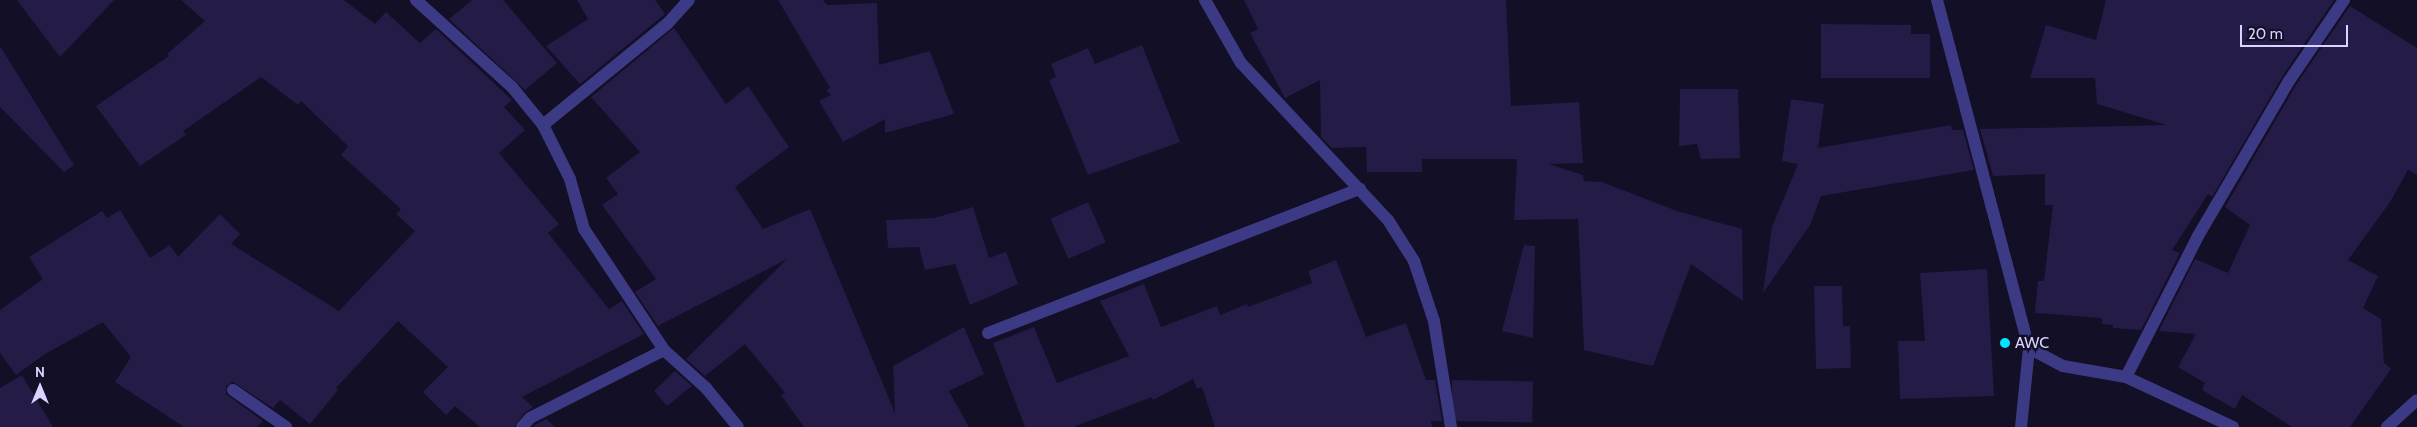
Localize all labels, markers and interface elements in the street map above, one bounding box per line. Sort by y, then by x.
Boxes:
scale bar [2242,15,2350,47]
text: 20 m [2248,25,2283,43]
place label: AWC [2015,333,2049,353]
marker: AWC [1999,337,2011,349]
north arrow [15,362,65,412]
text: N [35,363,45,381]

